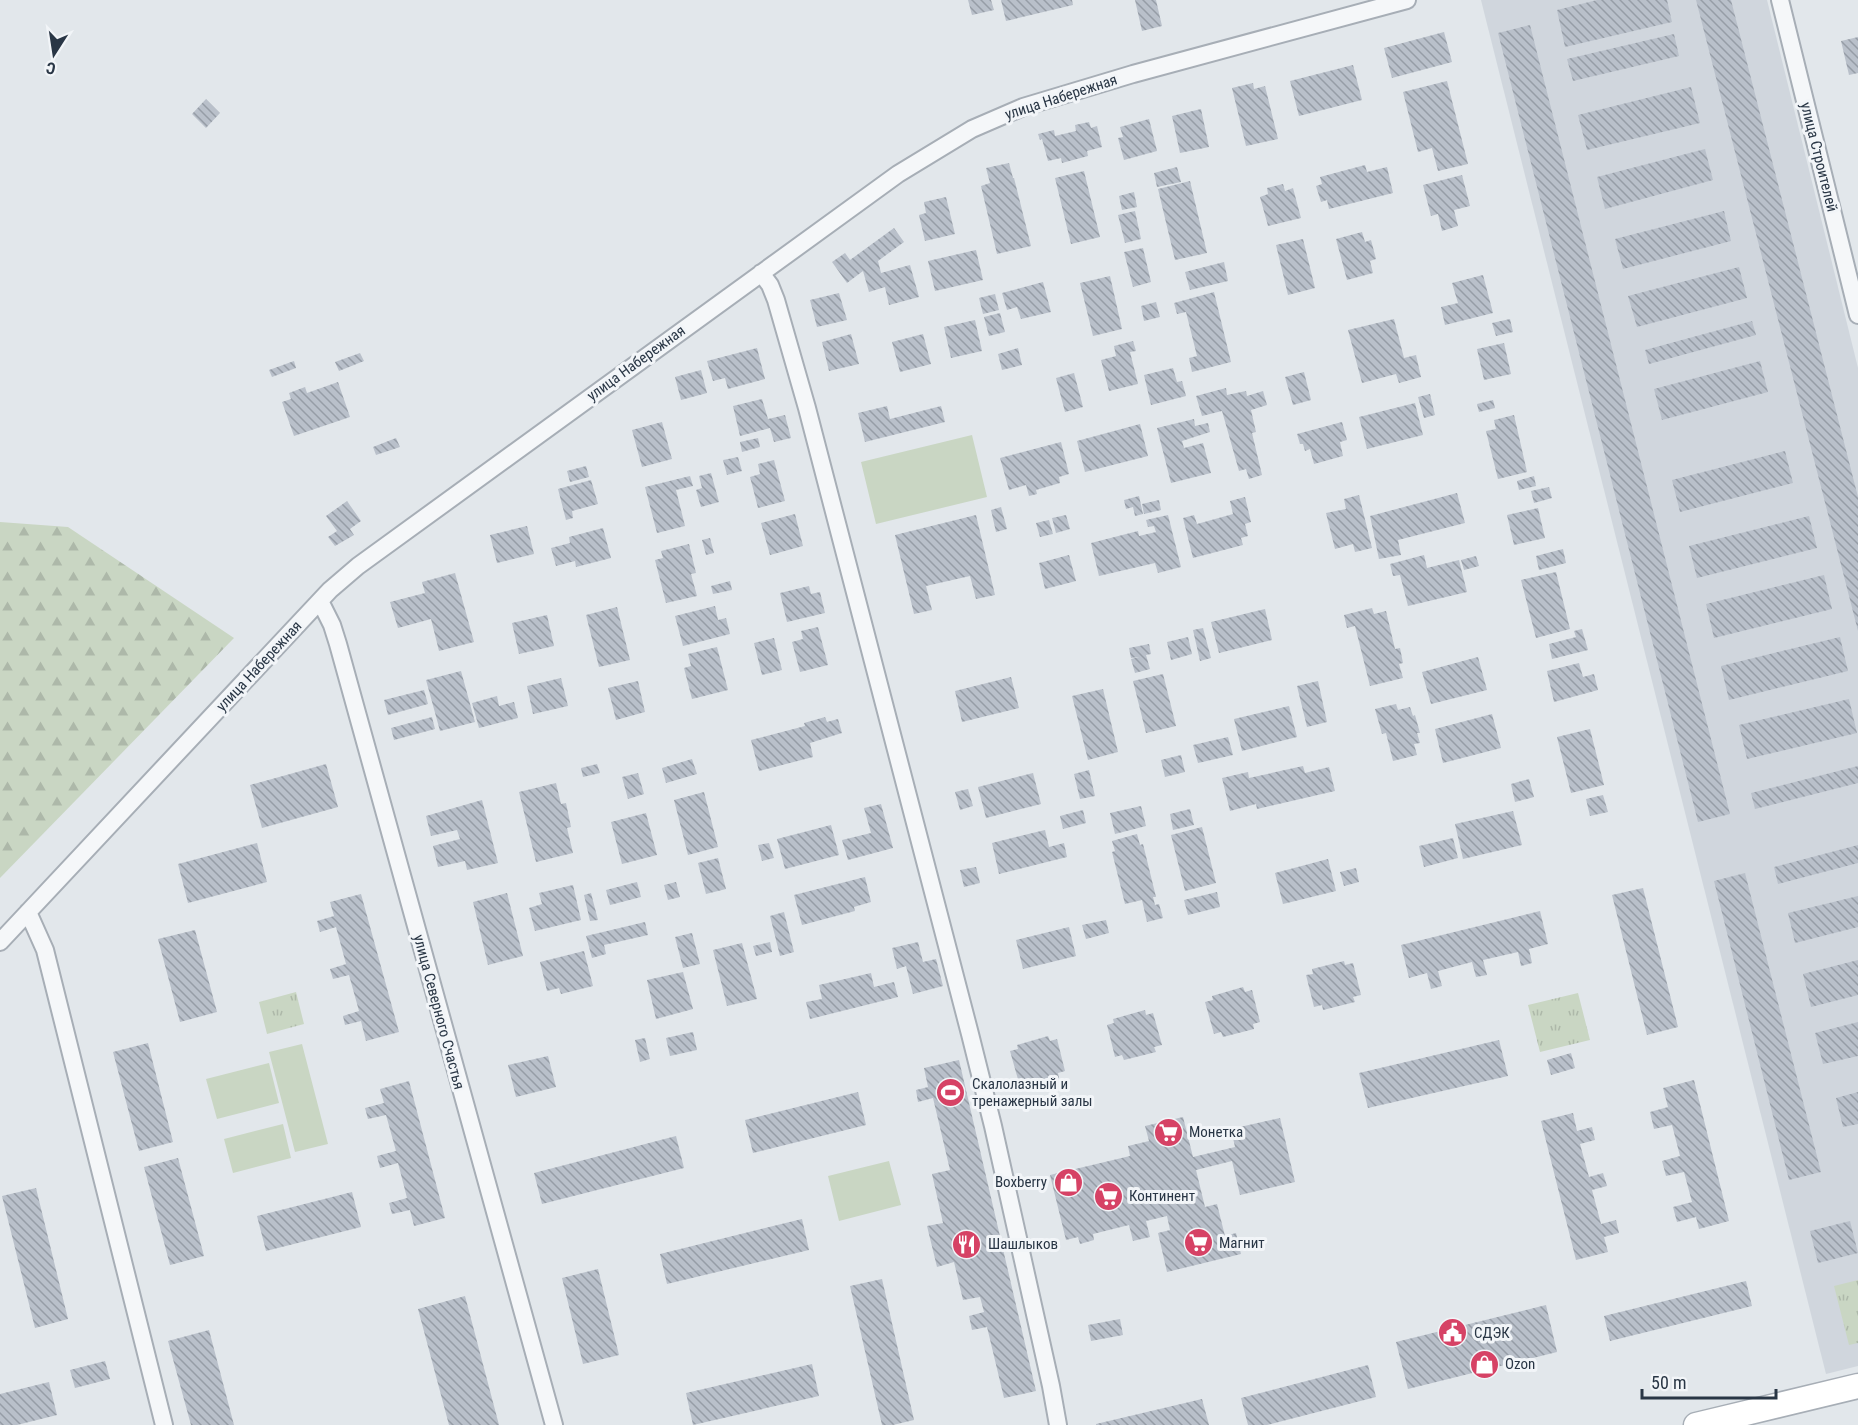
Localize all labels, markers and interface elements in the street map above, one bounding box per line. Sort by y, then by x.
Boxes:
north arrow [24,24,84,84]
text: С [45,58,57,78]
street label: улица Набережная [1003,70,1119,124]
street label: улица Строителей [1797,100,1841,214]
street label: улица Набережная [583,321,689,405]
street label: улица Набережная [213,617,305,715]
street label: улица Северного Счастья [410,933,468,1091]
place label: Скалолазный и тренажерный залы [972,1075,1093,1110]
sports icon: Скалолазный и тренажерный залы [935,1077,967,1109]
supermarket icon: Монетка [1152,1116,1184,1148]
place label: Монетка [1189,1123,1243,1141]
shop icon: Boxberry [1052,1166,1084,1198]
place label: Boxberry [995,1173,1047,1191]
supermarket icon: Континент [1092,1180,1124,1212]
place label: Континент [1129,1187,1195,1205]
supermarket icon: Магнит [1182,1227,1214,1259]
restaurant icon: Шашлыков [951,1228,983,1260]
place label: Магнит [1219,1234,1265,1252]
place label: Шашлыков [988,1235,1058,1253]
public building icon: СДЭК [1437,1317,1469,1349]
place label: СДЭК [1474,1324,1510,1342]
shop icon: Ozon [1468,1348,1500,1380]
place label: Ozon [1505,1355,1535,1373]
scale bar [1642,1362,1776,1400]
text: 50 m [1651,1372,1686,1393]

